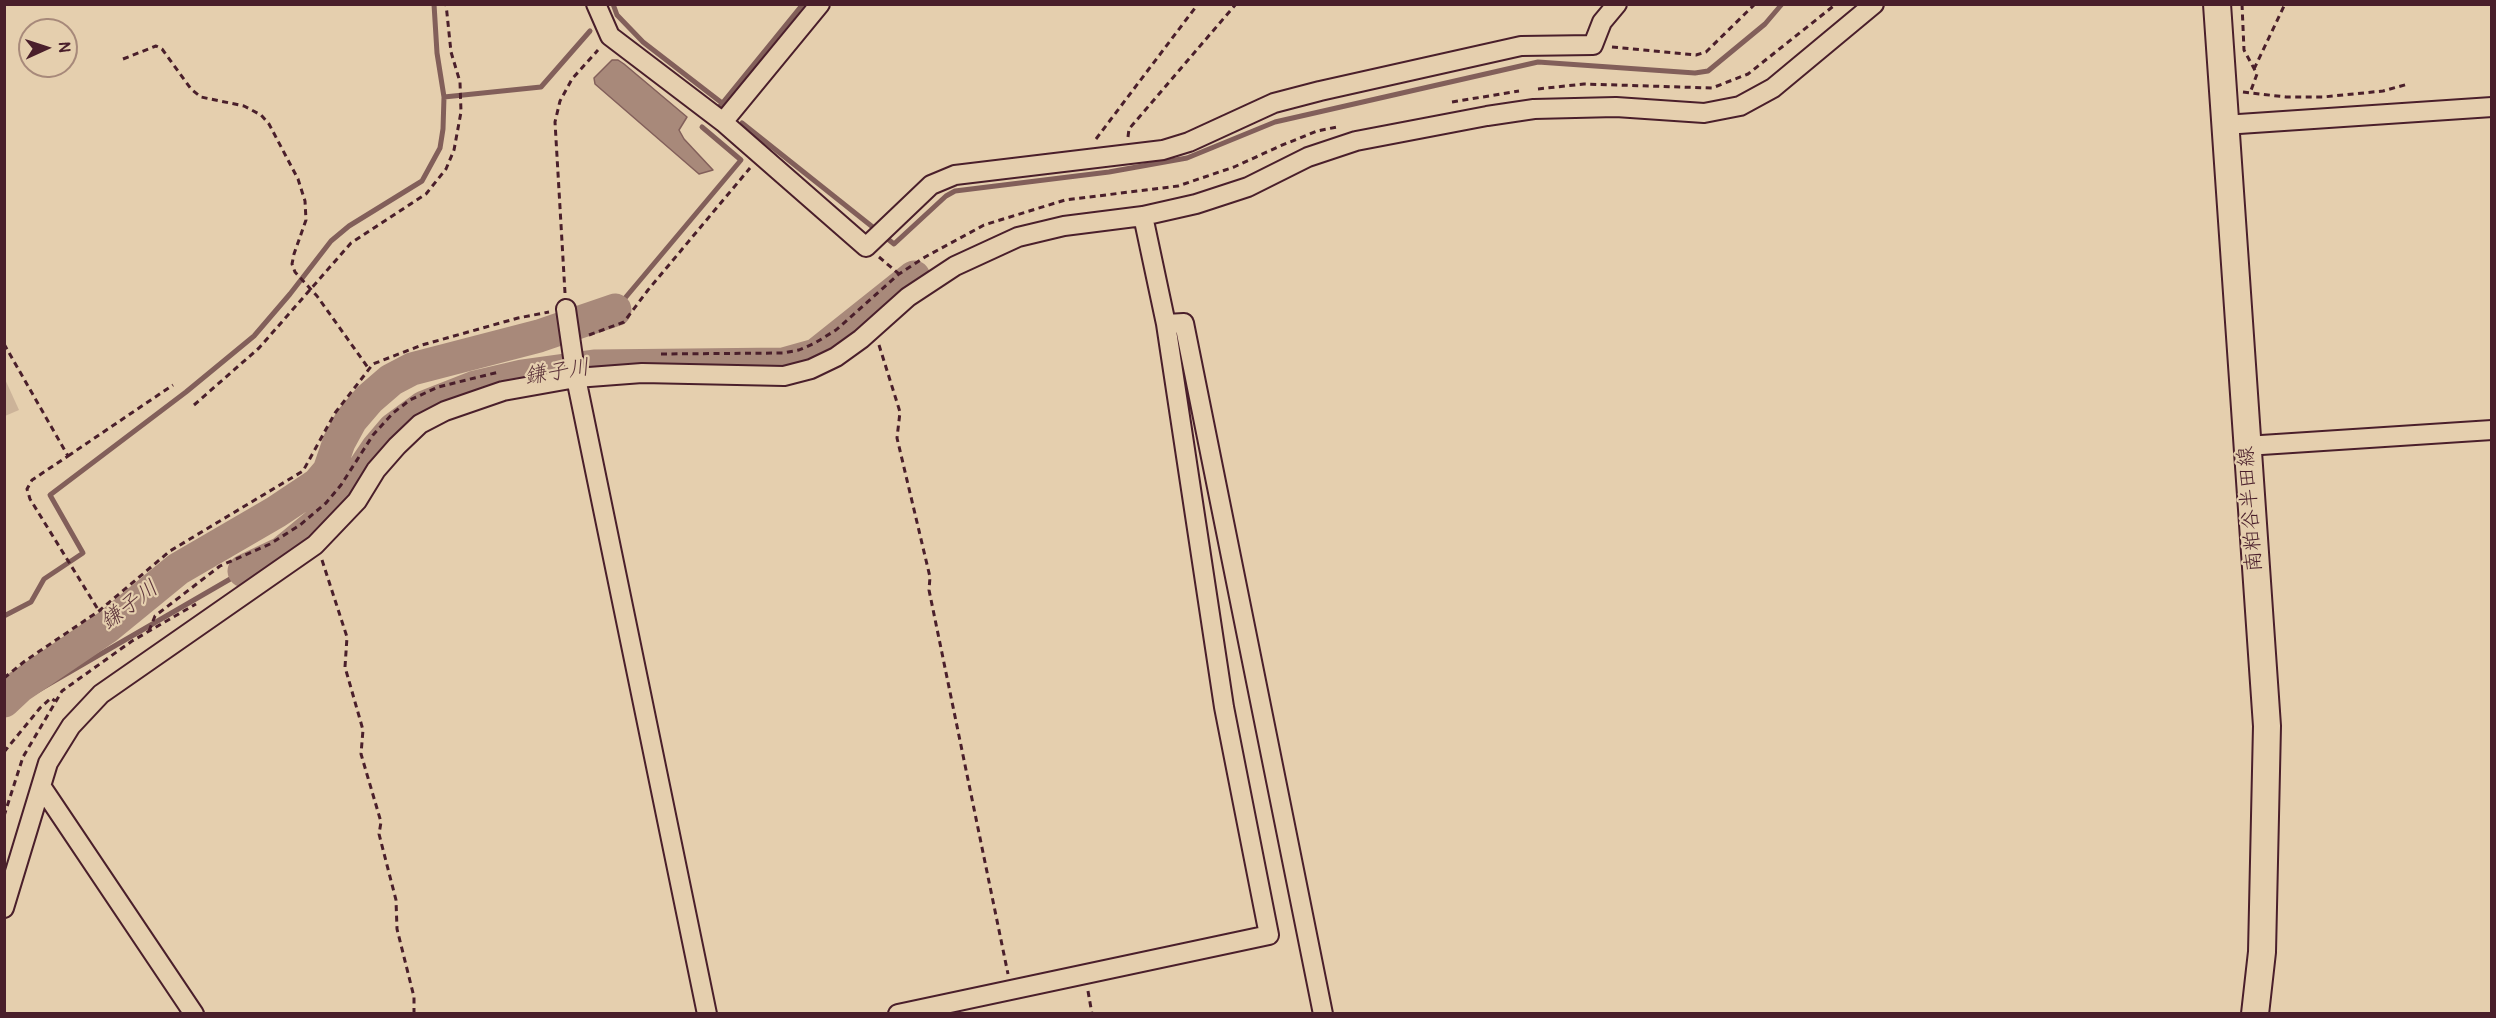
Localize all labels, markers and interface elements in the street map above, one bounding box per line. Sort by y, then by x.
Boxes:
north arrow [18,18,78,78]
text: N [54,41,74,53]
water label: 鎌子川 [522,355,592,391]
street label: 南粕谷半田線 [2234,445,2268,573]
water label: 鎌子川 [96,576,164,636]

